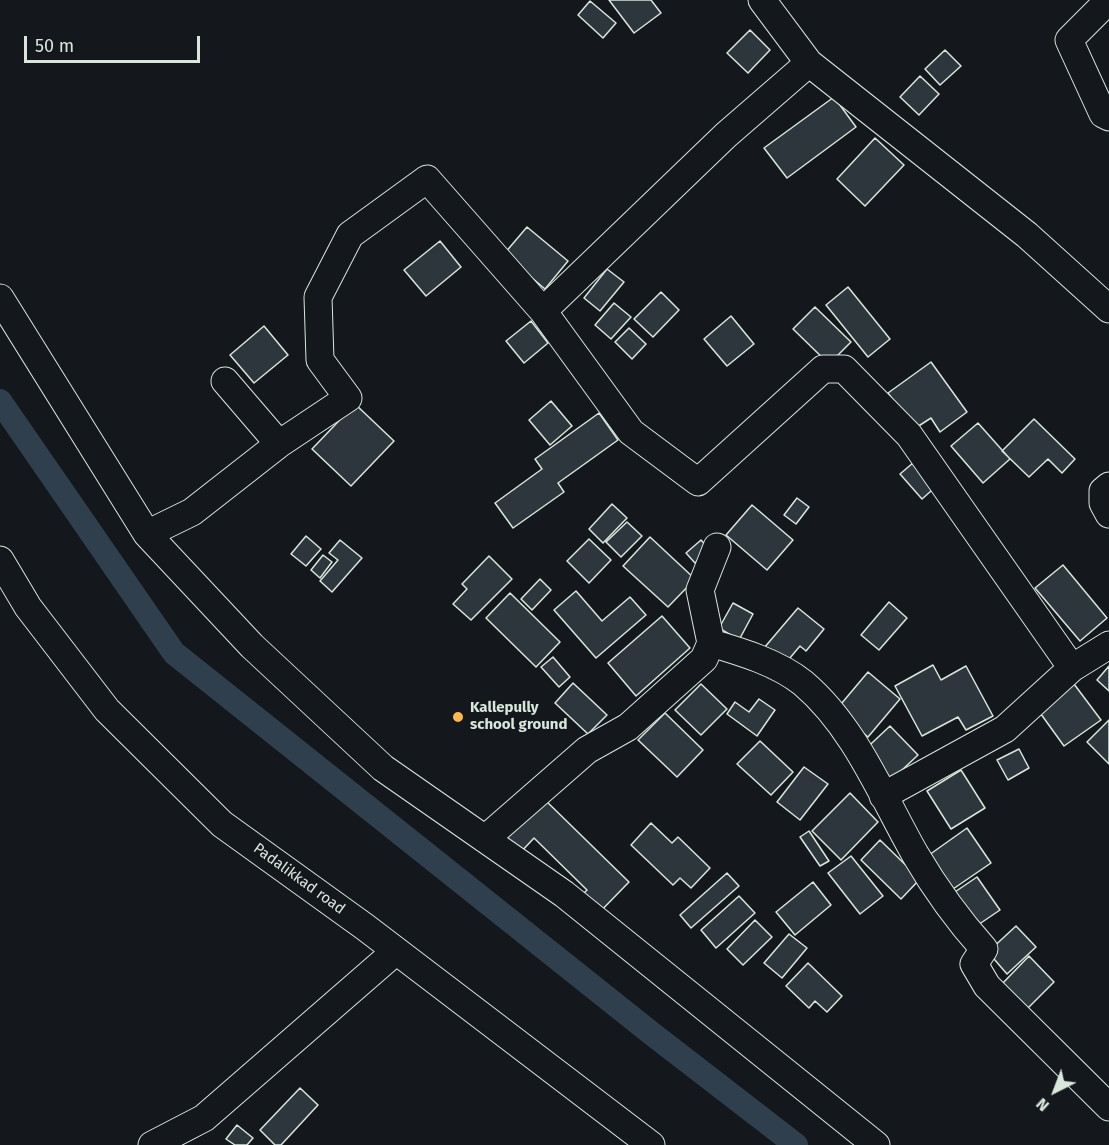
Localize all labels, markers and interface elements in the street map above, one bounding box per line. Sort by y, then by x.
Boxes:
scale bar [27,24,202,62]
text: 50 m [35,35,74,57]
place label: Kallepully school ground [470,699,567,734]
marker: Kallepully school ground [451,710,465,724]
street label: Padalikkad road [250,840,348,918]
north arrow [1025,1061,1085,1121]
text: N [1032,1094,1053,1115]

